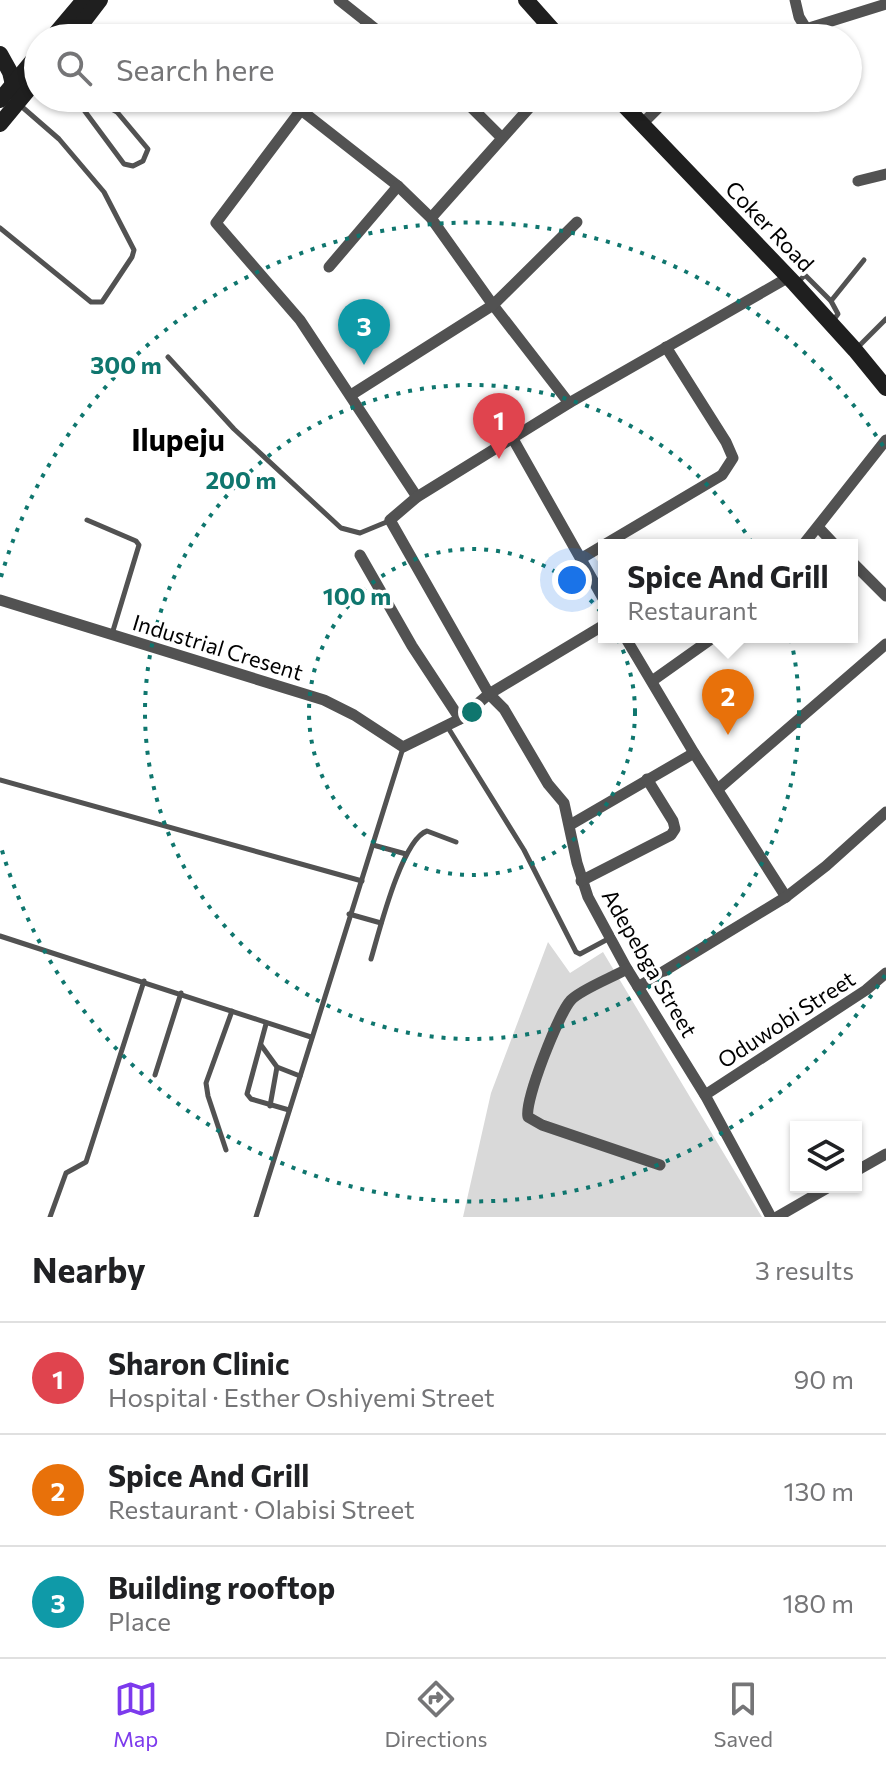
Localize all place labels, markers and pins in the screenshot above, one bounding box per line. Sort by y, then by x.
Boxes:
pin: 3 [338,299,390,365]
pin: 1 [473,393,525,459]
pin: 2 [702,669,754,735]
centre of rings [458,698,486,726]

